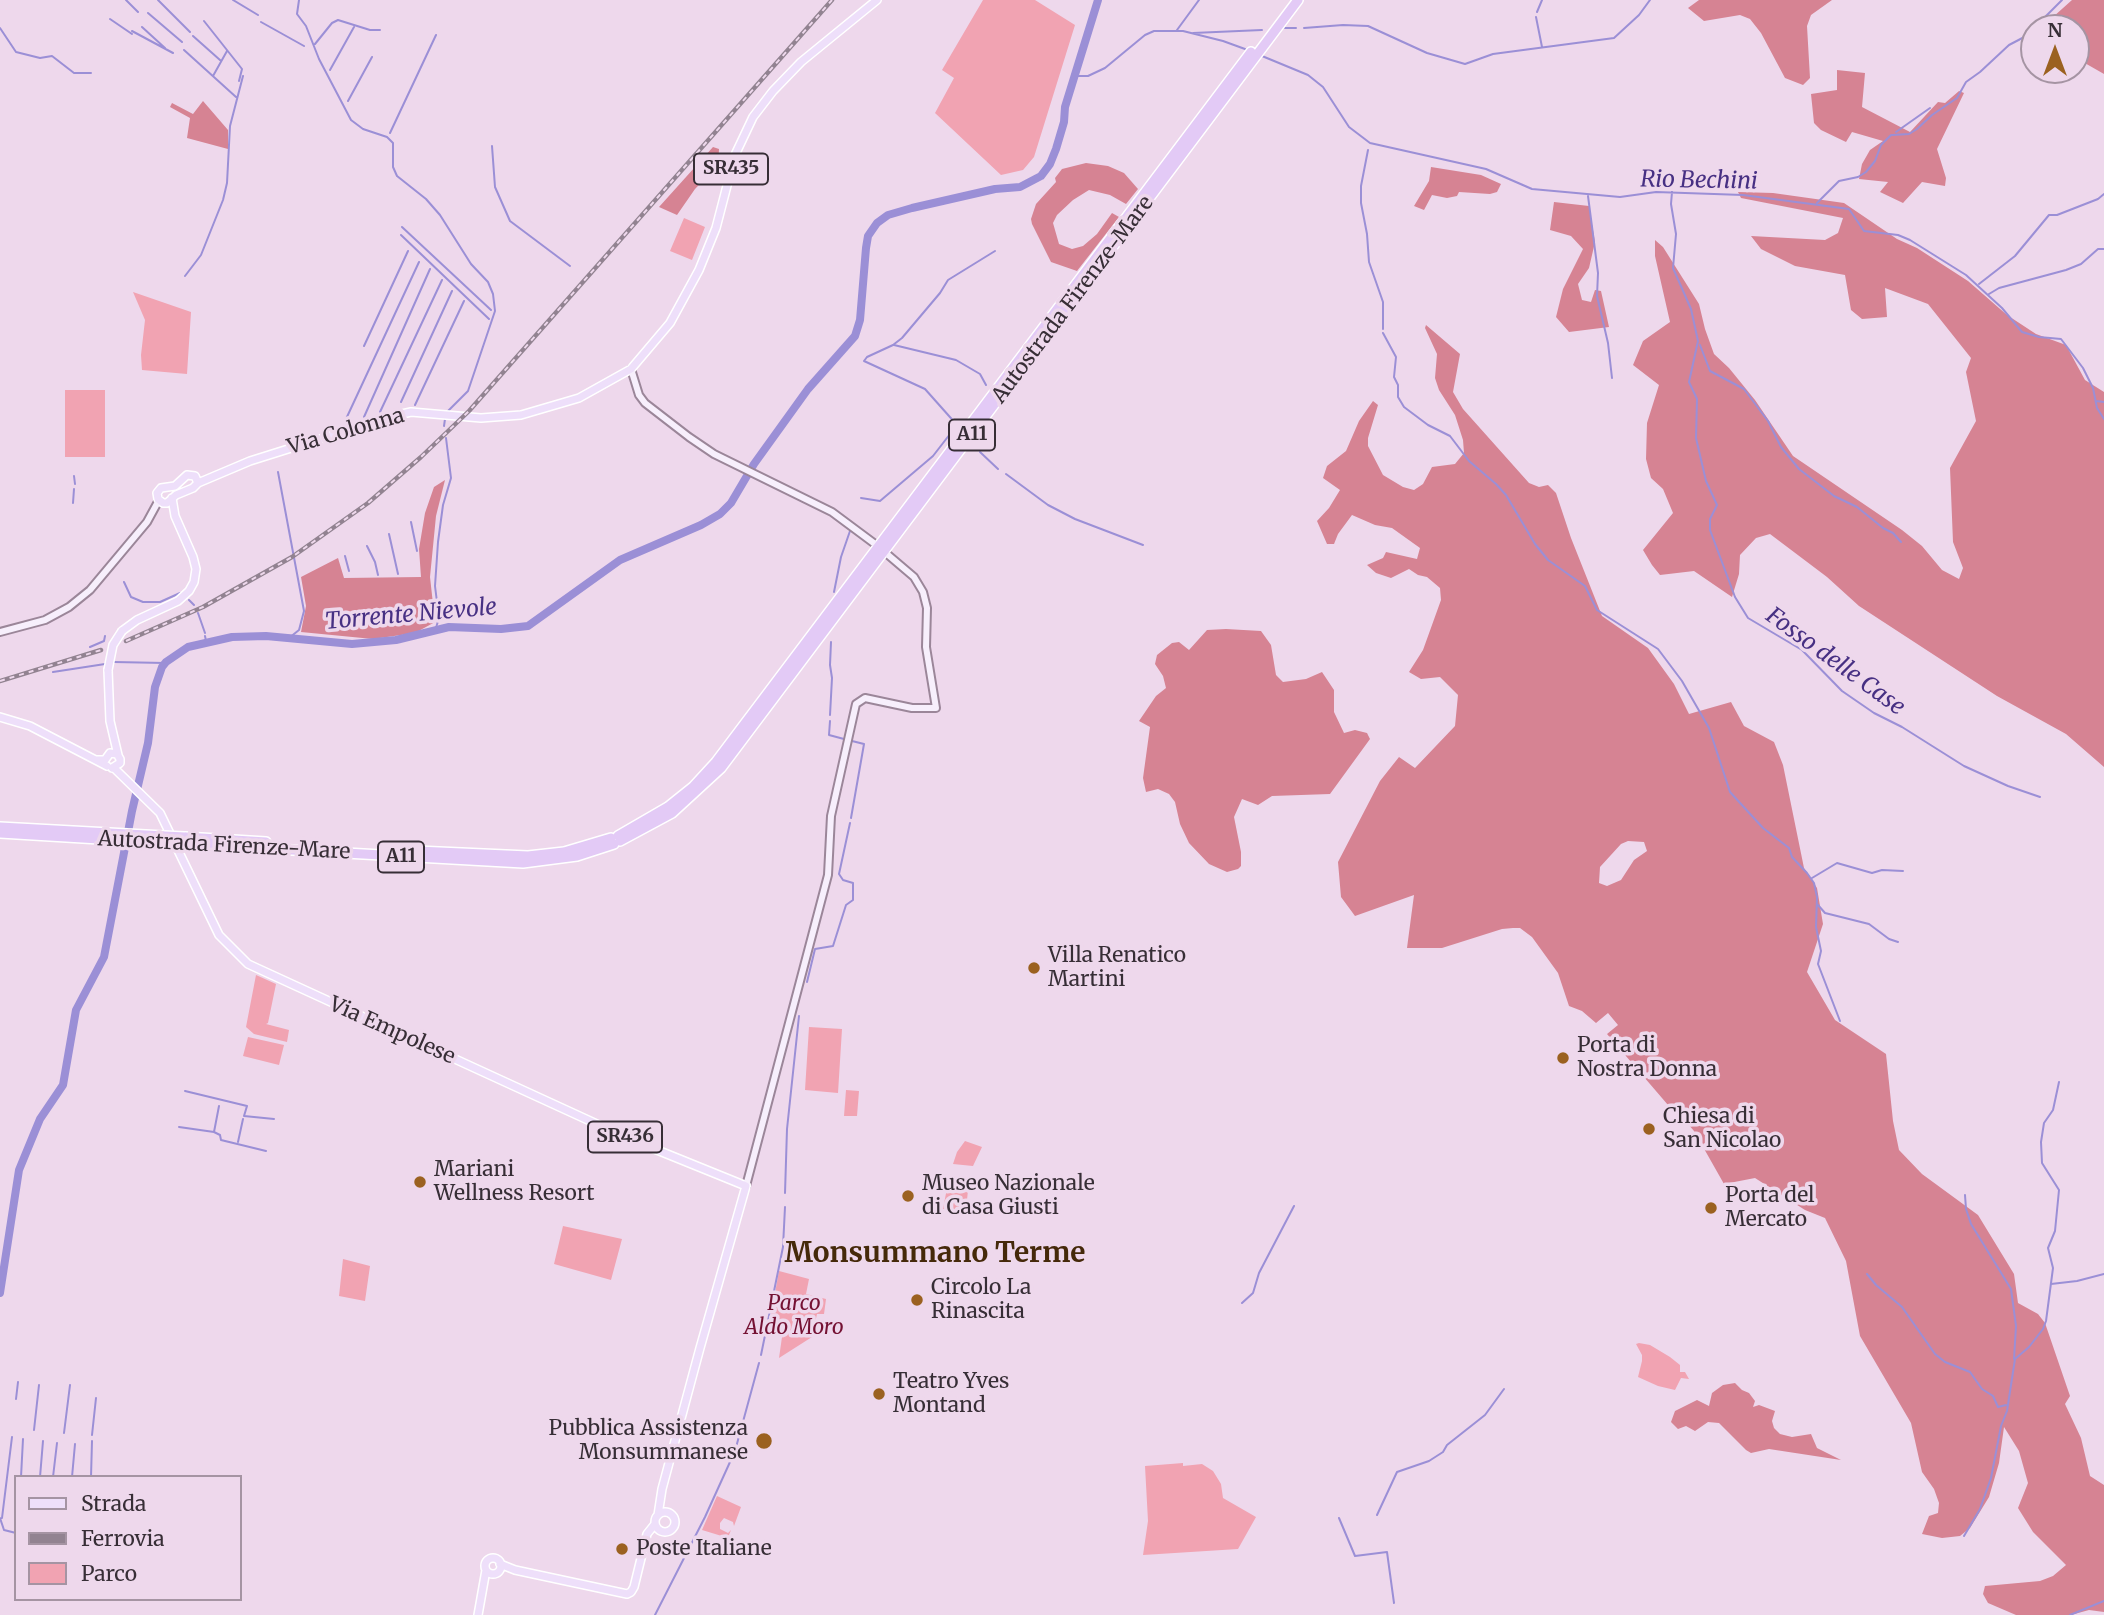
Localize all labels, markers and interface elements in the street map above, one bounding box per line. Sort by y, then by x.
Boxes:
north arrow [2020,14,2090,84]
text: N [2047,18,2063,42]
road number: SR435 [694,154,768,184]
water label: Rio Bechini [1640,166,1758,196]
street label: Autostrada Firenze-Mare [987,191,1159,409]
street label: Via Colonna [285,403,407,461]
road number: A11 [949,420,995,450]
water label: Torrente Nievole [324,594,498,636]
water label: Fosso delle Case [1760,602,1910,722]
street label: Autostrada Firenze-Mare [97,827,351,865]
road number: A11 [378,842,424,872]
place label: Villa Renatico Martini [1048,943,1186,993]
marker: Villa Renatico Martini [1026,960,1042,976]
street label: Via Empolese [325,992,459,1070]
place label: Porta di Nostra Donna [1577,1033,1717,1083]
marker: Porta di Nostra Donna [1555,1050,1571,1066]
place label: Chiesa di San Nicolao [1663,1104,1781,1154]
road number: SR436 [588,1121,662,1152]
marker: Chiesa di San Nicolao [1641,1121,1657,1137]
place label: Mariani Wellness Resort [434,1157,594,1207]
place label: Museo Nazionale di Casa Giusti [922,1171,1095,1221]
marker: Mariani Wellness Resort [412,1174,428,1190]
place label: Porta del Mercato [1725,1183,1815,1233]
marker: Museo Nazionale di Casa Giusti [900,1188,916,1204]
marker: Porta del Mercato [1703,1200,1719,1216]
district label: Monsummano Terme [785,1237,1085,1271]
place label: Circolo La Rinascita [931,1275,1031,1325]
park label: Parco Aldo Moro [744,1291,844,1341]
marker: Circolo La Rinascita [909,1292,925,1308]
place label: Teatro Yves Montand [893,1369,1009,1419]
marker: Teatro Yves Montand [871,1386,887,1402]
place label: Pubblica Assistenza Monsummanese [549,1416,748,1466]
marker: Pubblica Assistenza Monsummanese [754,1431,774,1451]
legend [14,1475,242,1601]
text: Strada [81,1490,146,1517]
text: Ferrovia [81,1525,165,1552]
place label: Poste Italiane [636,1536,772,1562]
marker: Poste Italiane [614,1541,630,1557]
text: Parco [81,1560,137,1587]

